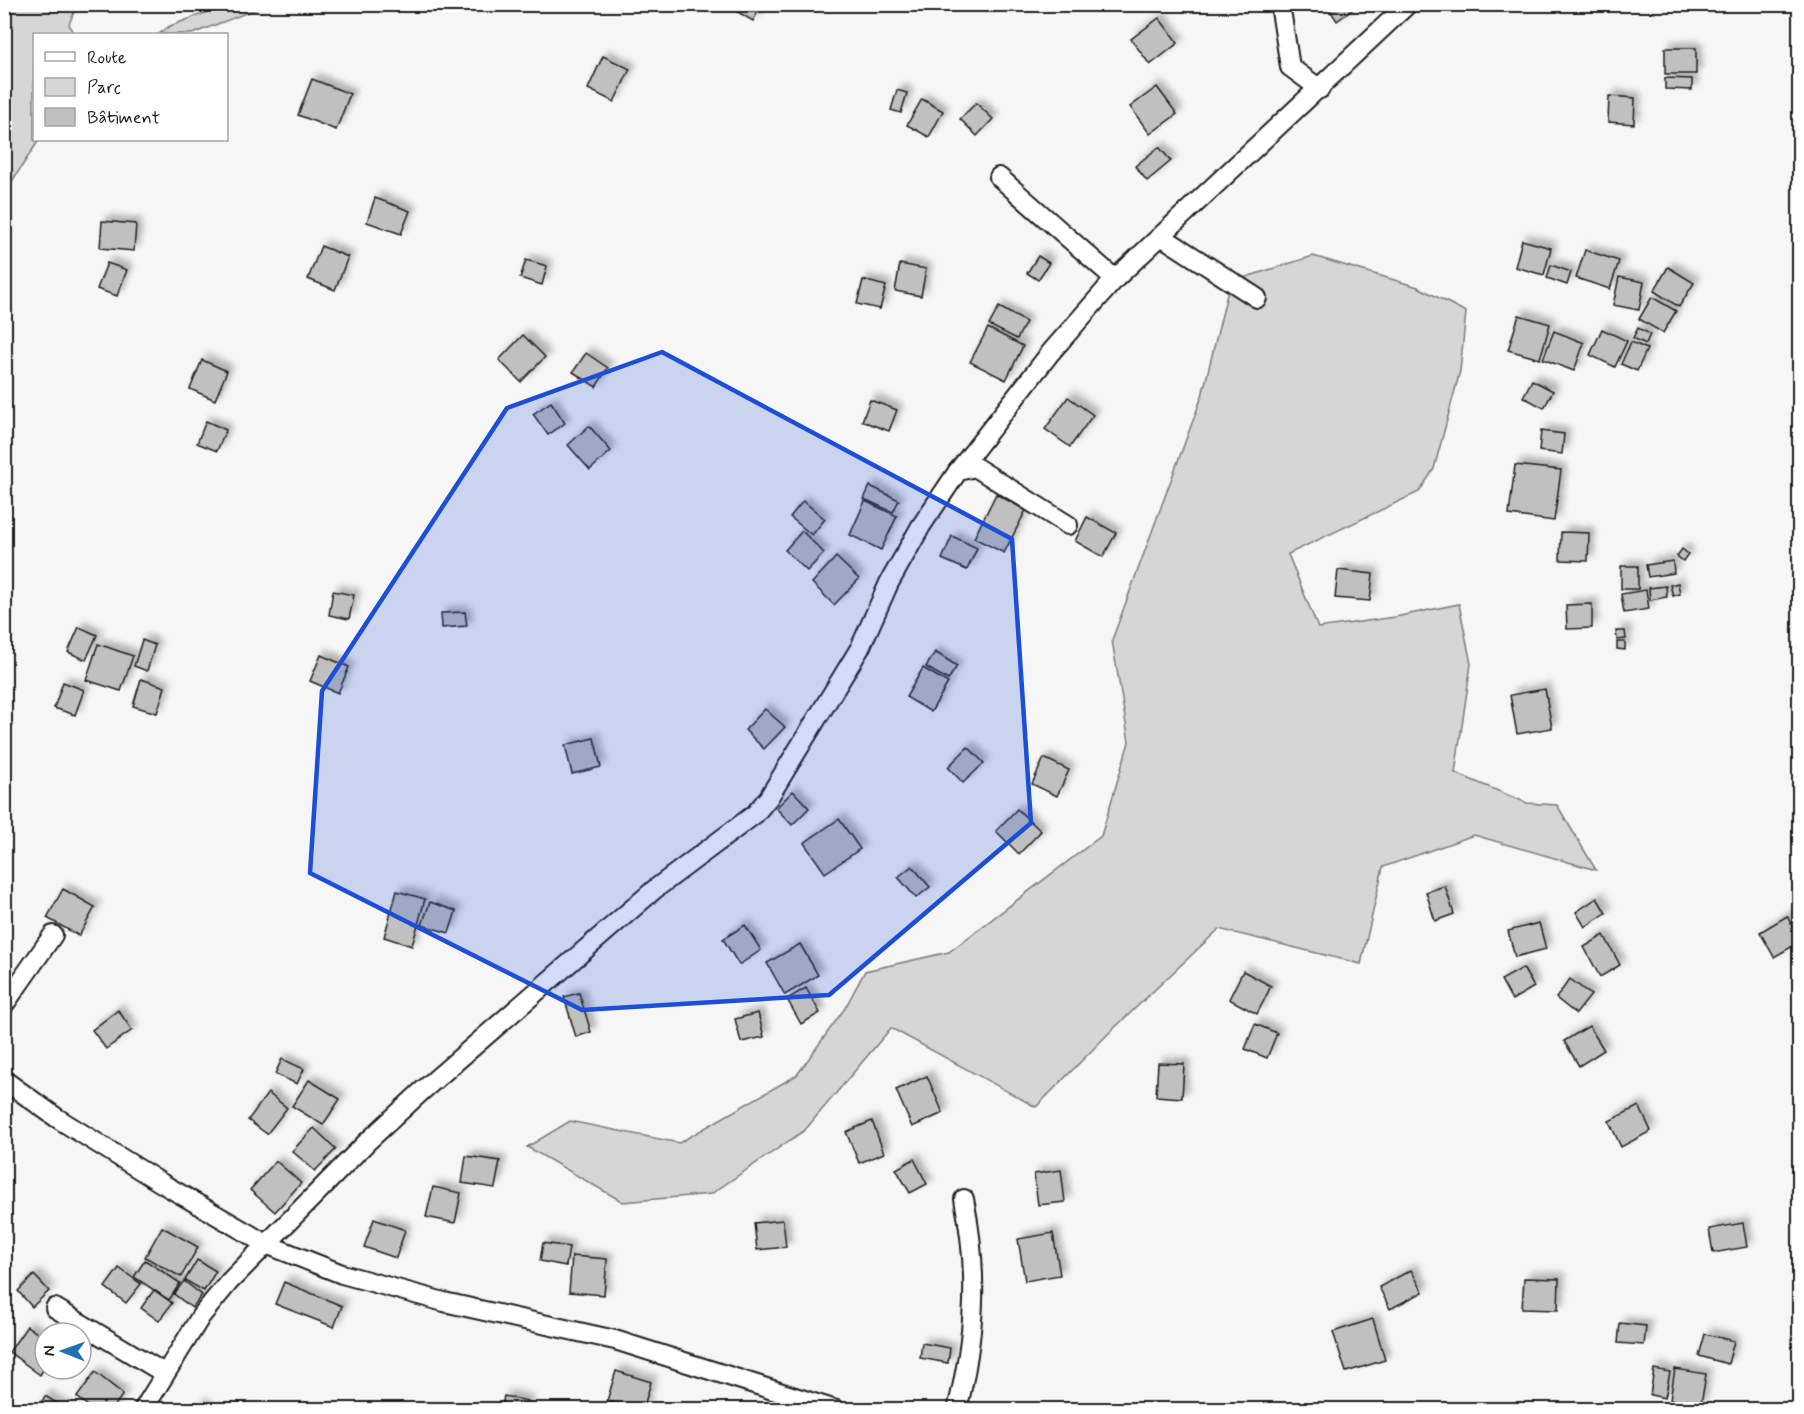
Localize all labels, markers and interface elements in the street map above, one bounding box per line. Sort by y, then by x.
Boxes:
legend [33,33,228,141]
text: Route [87,46,126,70]
text: Parc [87,76,121,100]
text: Bâtiment [87,106,160,130]
north arrow [33,1321,93,1381]
text: N [39,1345,60,1356]

